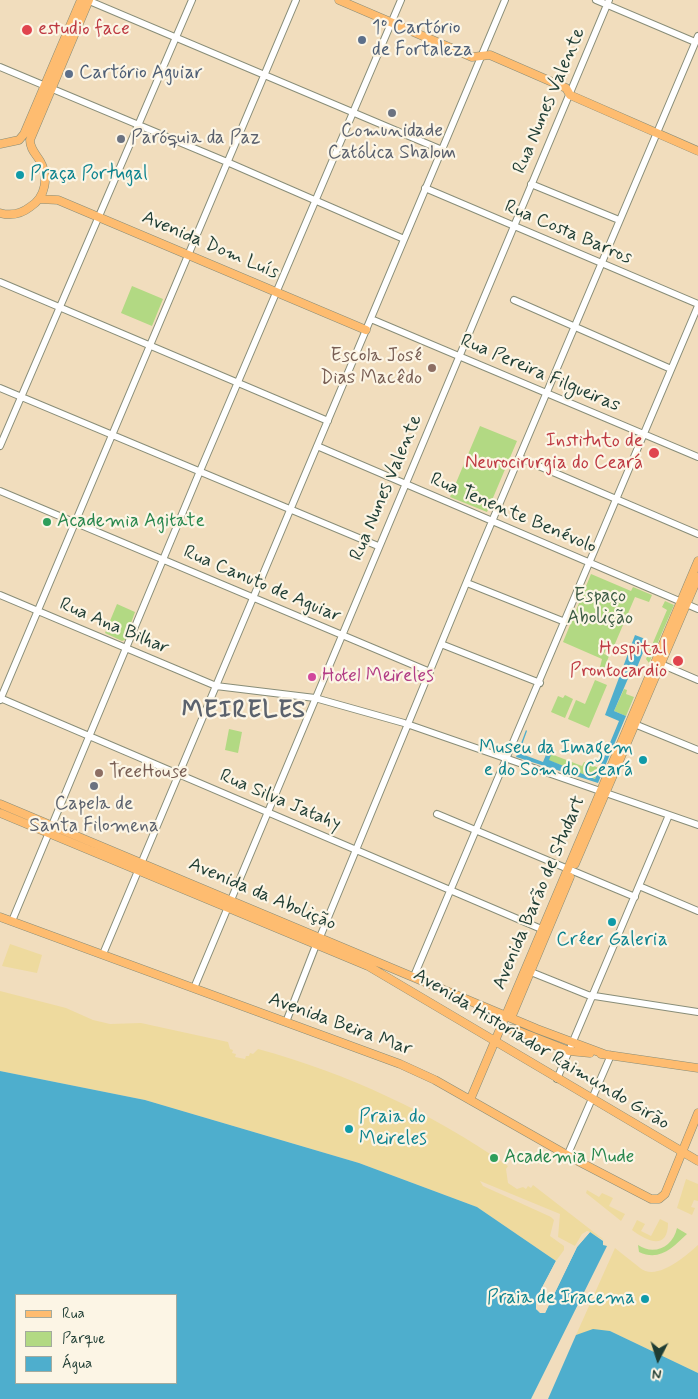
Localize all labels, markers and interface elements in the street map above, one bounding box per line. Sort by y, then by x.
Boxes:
place label: 1º Cartório de Fortaleza [372,18,473,62]
place label: estudio face [38,19,130,41]
marker: estudio face [20,23,34,37]
street label: Rua Nunes Valente [509,24,591,178]
marker: 1º Cartório de Fortaleza [356,34,368,46]
place label: Cartório Aguiar [79,63,203,85]
marker: Cartório Aguiar [63,68,75,80]
marker: Comunidade Católica Shalom [386,107,398,119]
place label: Comunidade Católica Shalom [328,121,456,165]
place label: Paróquia da Paz [131,128,261,150]
marker: Paróquia da Paz [115,133,127,145]
place label: Praça Portugal [30,164,148,186]
marker: Praça Portugal [14,169,26,181]
street label: Rua Costa Barros [501,196,635,270]
street label: Avenida Dom Luís [138,207,282,285]
street label: Rua Pereira Filgueiras [457,330,623,418]
place label: Escola José Dias Macêdo [320,346,422,390]
marker: Escola José Dias Macêdo [426,362,438,374]
street label: Rua Nunes Valente [346,411,428,565]
place label: Instituto de Neurocirurgia do Ceará [465,431,643,475]
marker: Instituto de Neurocirurgia do Ceará [647,446,661,460]
street label: Rua Tenente Benévolo [426,469,600,559]
place label: Academia Agitate [57,511,205,533]
marker: Academia Agitate [41,516,53,528]
street label: Rua Canuto de Aguiar [180,541,344,629]
park label: Espaço Abolição [567,586,633,630]
street label: Rua Ana Bilhar [56,594,172,660]
place label: Hospital Prontocardio [570,639,667,683]
marker: Hospital Prontocardio [671,654,685,668]
place label: Hotel Meireles [322,666,434,688]
marker: Hotel Meireles [306,671,318,683]
district label: MEIRELES [181,698,307,726]
place label: Museu da Imagem e do Som do Ceará [479,738,633,782]
marker: Museu da Imagem e do Som do Ceará [637,754,649,766]
place label: TreeHouse [109,762,188,784]
street label: Rua Silva Jatahy [216,765,344,837]
marker: TreeHouse [93,767,105,779]
marker: Capela de Santa Filomena [88,780,100,792]
street label: Avenida Barão de Studart [489,793,591,993]
place label: Capela de Santa Filomena [29,794,159,838]
street label: Avenida da Abolição [185,854,339,936]
marker: Créer Galeria [606,916,618,928]
place label: Créer Galeria [556,930,668,952]
street label: Avenida Historiador Raimundo Girão [409,964,673,1136]
street label: Avenida Beira Mar [265,988,415,1062]
place label: Praia do Meireles [359,1107,427,1151]
marker: Praia do Meireles [343,1123,355,1135]
place label: Academia Mude [504,1147,634,1169]
marker: Academia Mude [488,1152,500,1164]
place label: Praia de Iracema [487,1288,635,1310]
marker: Praia de Iracema [639,1293,651,1305]
legend [15,1294,178,1384]
text: Rua [62,1304,85,1324]
text: Parque [62,1329,105,1349]
north arrow [633,1334,683,1384]
text: Água [62,1354,92,1374]
text: N [651,1365,662,1383]

